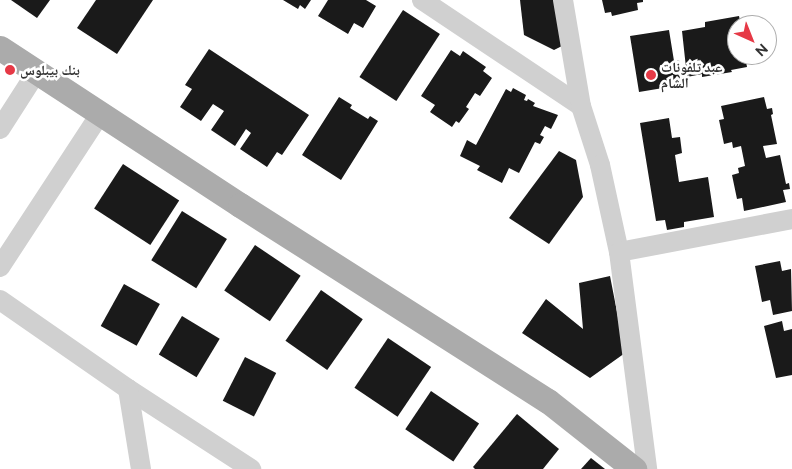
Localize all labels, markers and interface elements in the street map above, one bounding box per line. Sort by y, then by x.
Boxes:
north arrow [727,15,777,65]
text: N [752,41,771,60]
place label: عبد تلفونات الشام [661,59,722,92]
place label: بنك بيبلوس [20,62,80,78]
marker: بنك بيبلوس [4,64,16,76]
marker: عبد تلفونات الشام [645,69,657,81]

